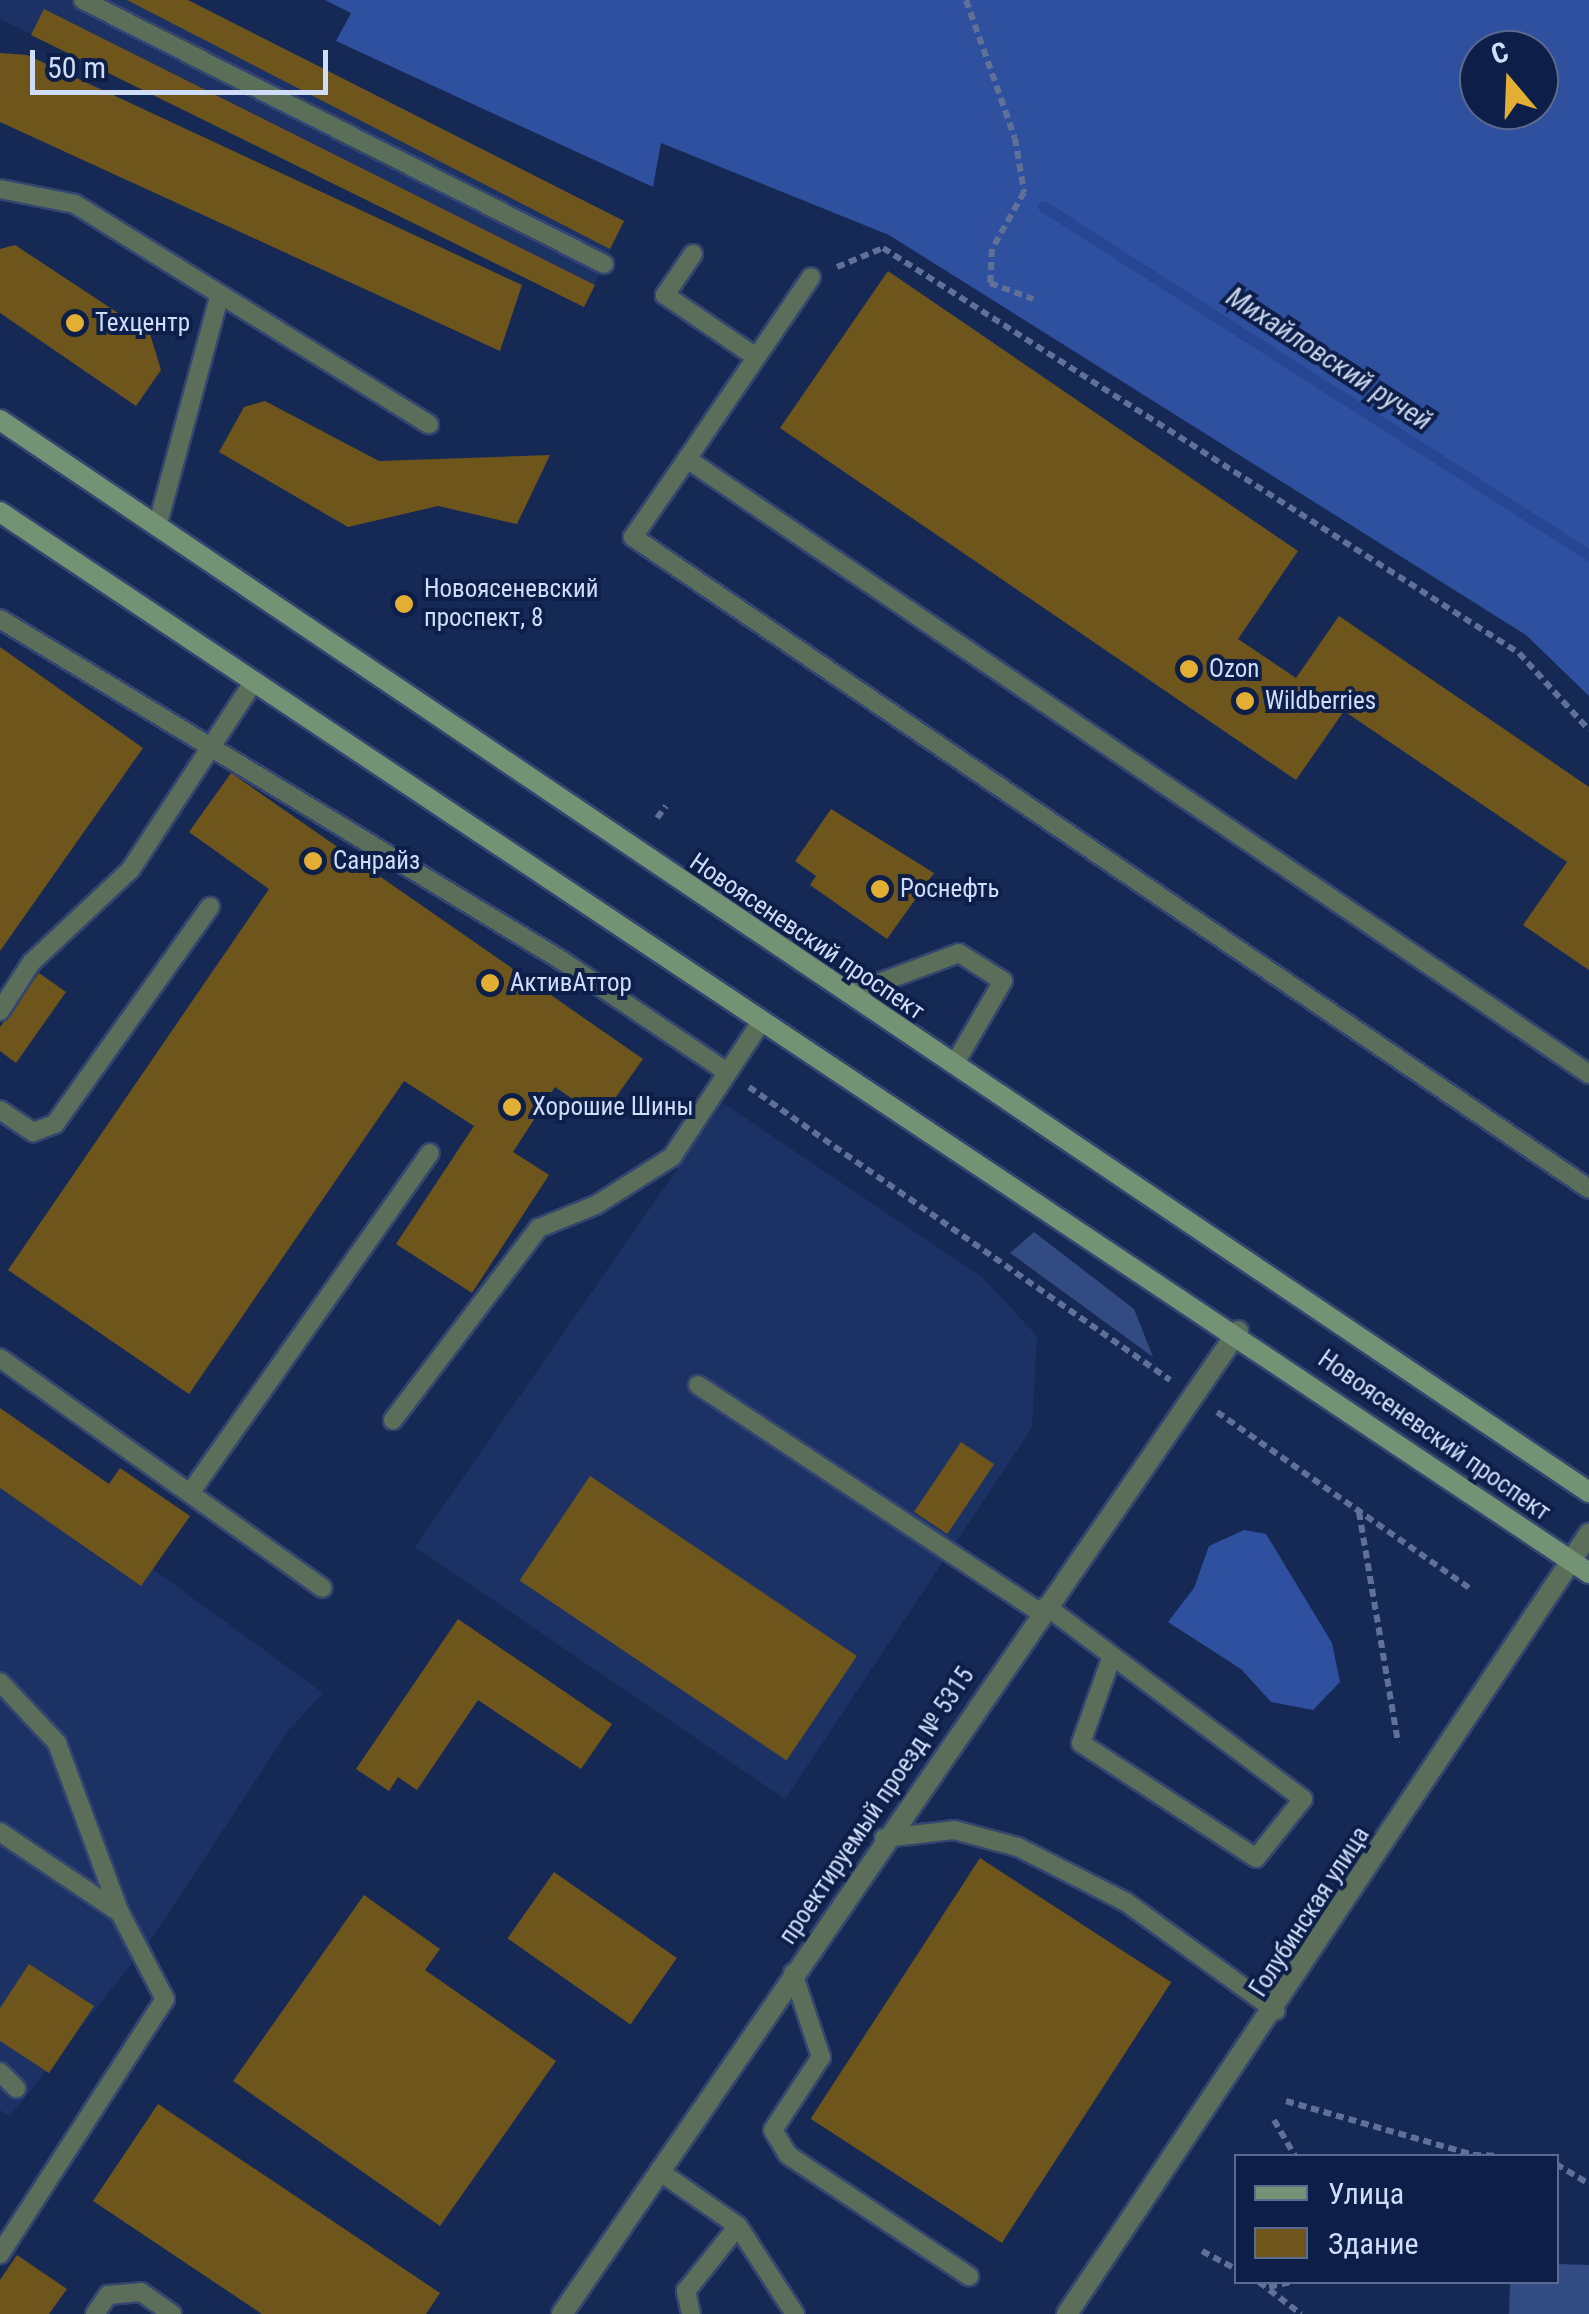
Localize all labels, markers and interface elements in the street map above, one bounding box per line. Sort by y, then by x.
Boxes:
scale bar [35,30,332,92]
north arrow [1459,30,1559,130]
text: С [1487,35,1513,71]
text: 50 m [47,50,106,85]
water label: Михайловский ручей [1220,280,1438,438]
place label: Техцентр [95,308,190,338]
marker: Техцентр [64,312,86,334]
place label: Новоясеневский проспект, 8 [424,575,599,634]
marker: Новоясеневский проспект, 8 [393,593,415,615]
place label: Ozon [1209,654,1259,684]
marker: Ozon [1178,658,1200,680]
place label: Wildberries [1265,686,1376,716]
marker: Wildberries [1234,690,1256,712]
place label: Санрайз [333,846,420,876]
street label: Новоясеневский проспект [684,847,930,1027]
marker: Санрайз [302,850,324,872]
place label: Роснефть [900,874,1000,904]
marker: Роснефть [869,878,891,900]
place label: АктивАттор [510,968,632,998]
marker: АктивАттор [479,972,501,994]
place label: Хорошие Шины [532,1092,694,1122]
marker: Хорошие Шины [501,1096,523,1118]
street label: Новоясеневский проспект [1312,1344,1556,1528]
street label: проектируемый проезд № 5315 [773,1662,981,1950]
street label: Голубинская улица [1244,1821,1376,2003]
legend [1234,2154,1559,2284]
text: Улица [1328,2176,1404,2211]
text: Здание [1328,2226,1419,2261]

